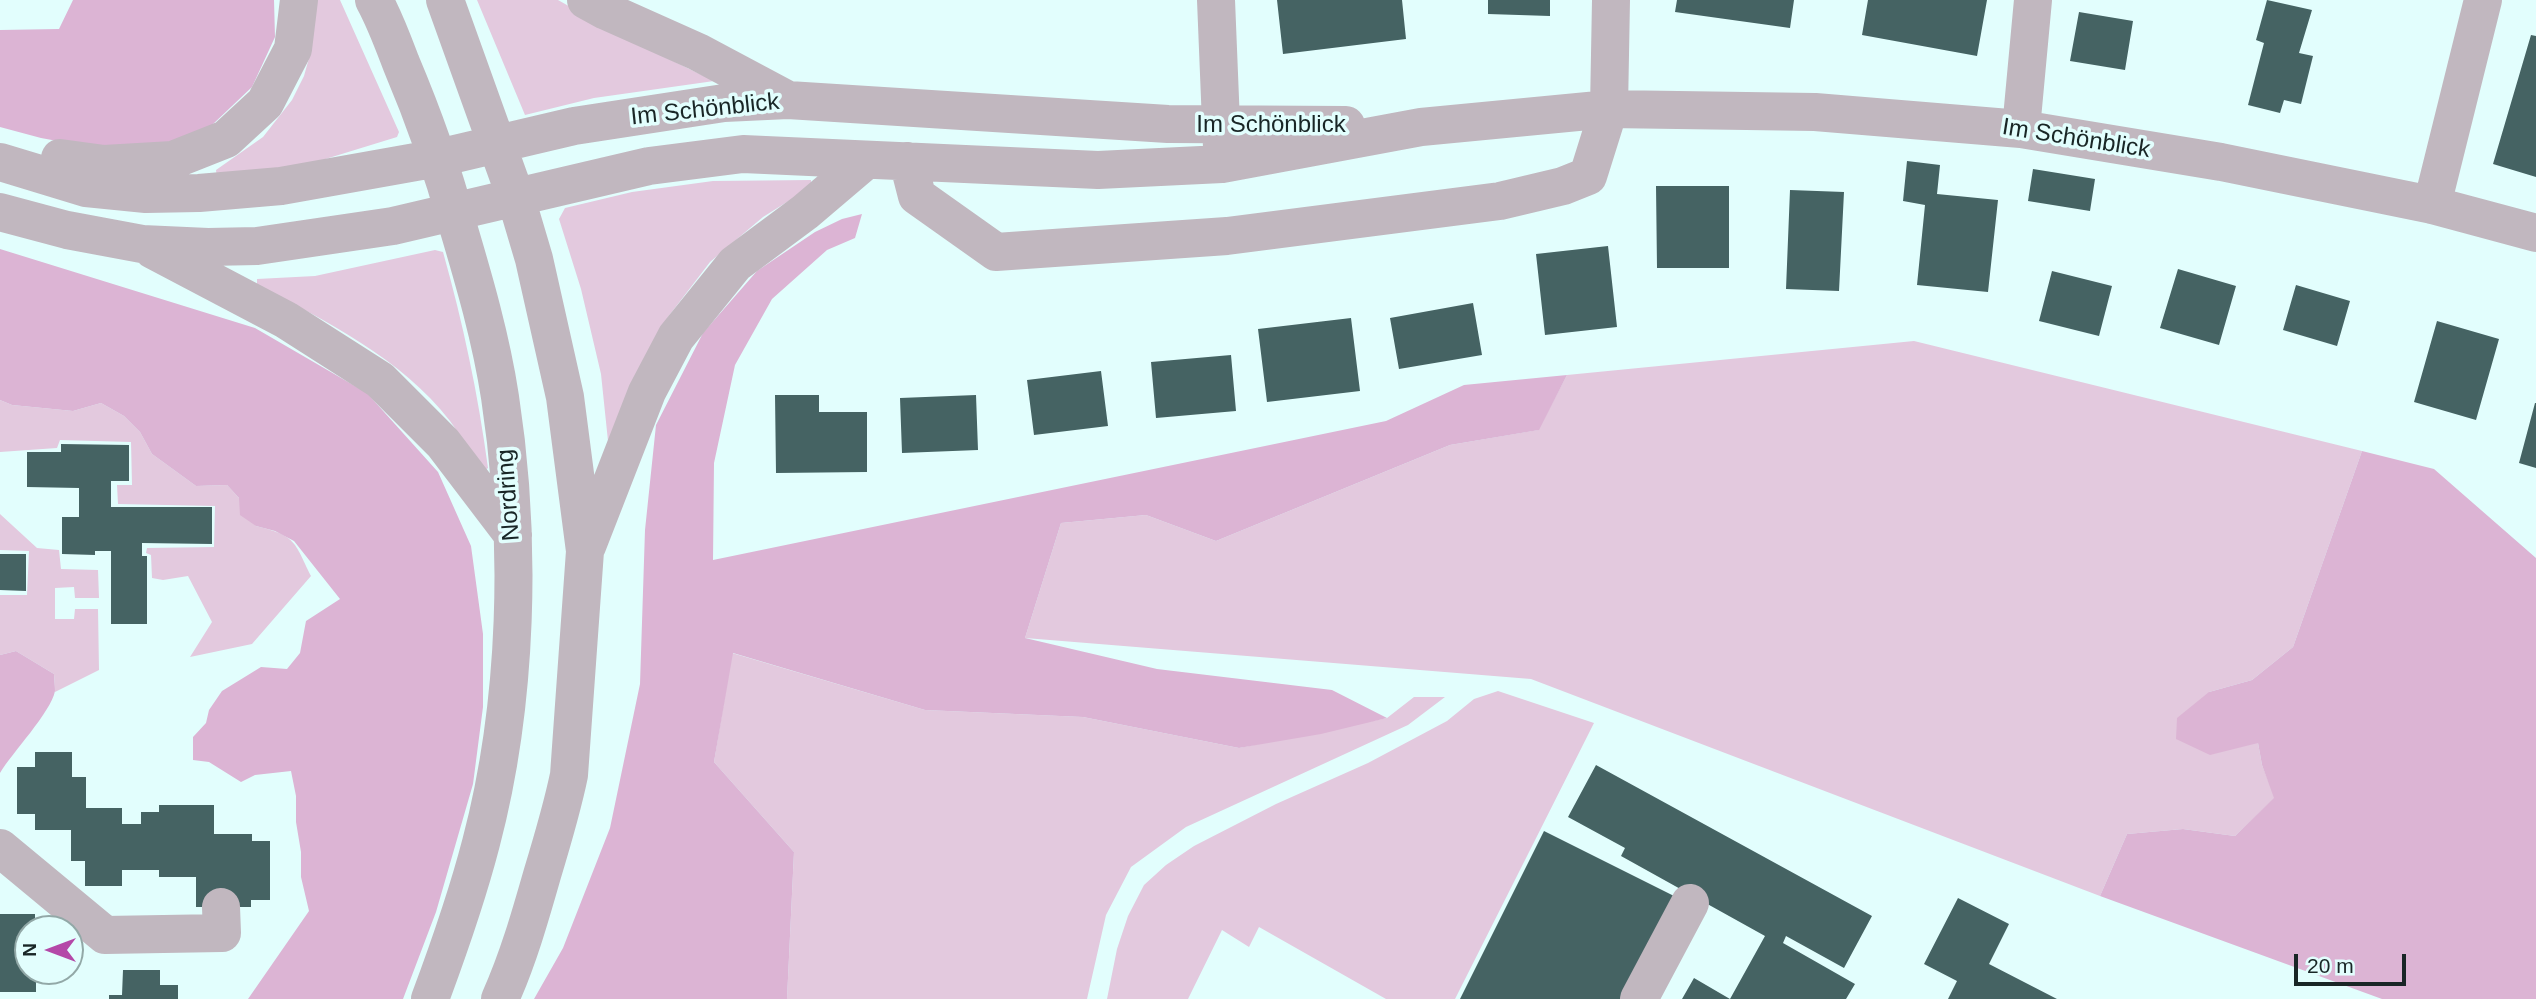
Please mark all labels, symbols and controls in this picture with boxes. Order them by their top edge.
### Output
street label: Im Schönblick [629,88,781,132]
street label: Im Schönblick [1196,111,1346,139]
street label: Im Schönblick [2000,113,2152,165]
street label: Nordring [491,448,527,542]
north arrow [14,915,84,985]
scale bar [2298,940,2410,984]
text: N [19,943,40,957]
text: 20 m [2307,954,2354,977]

